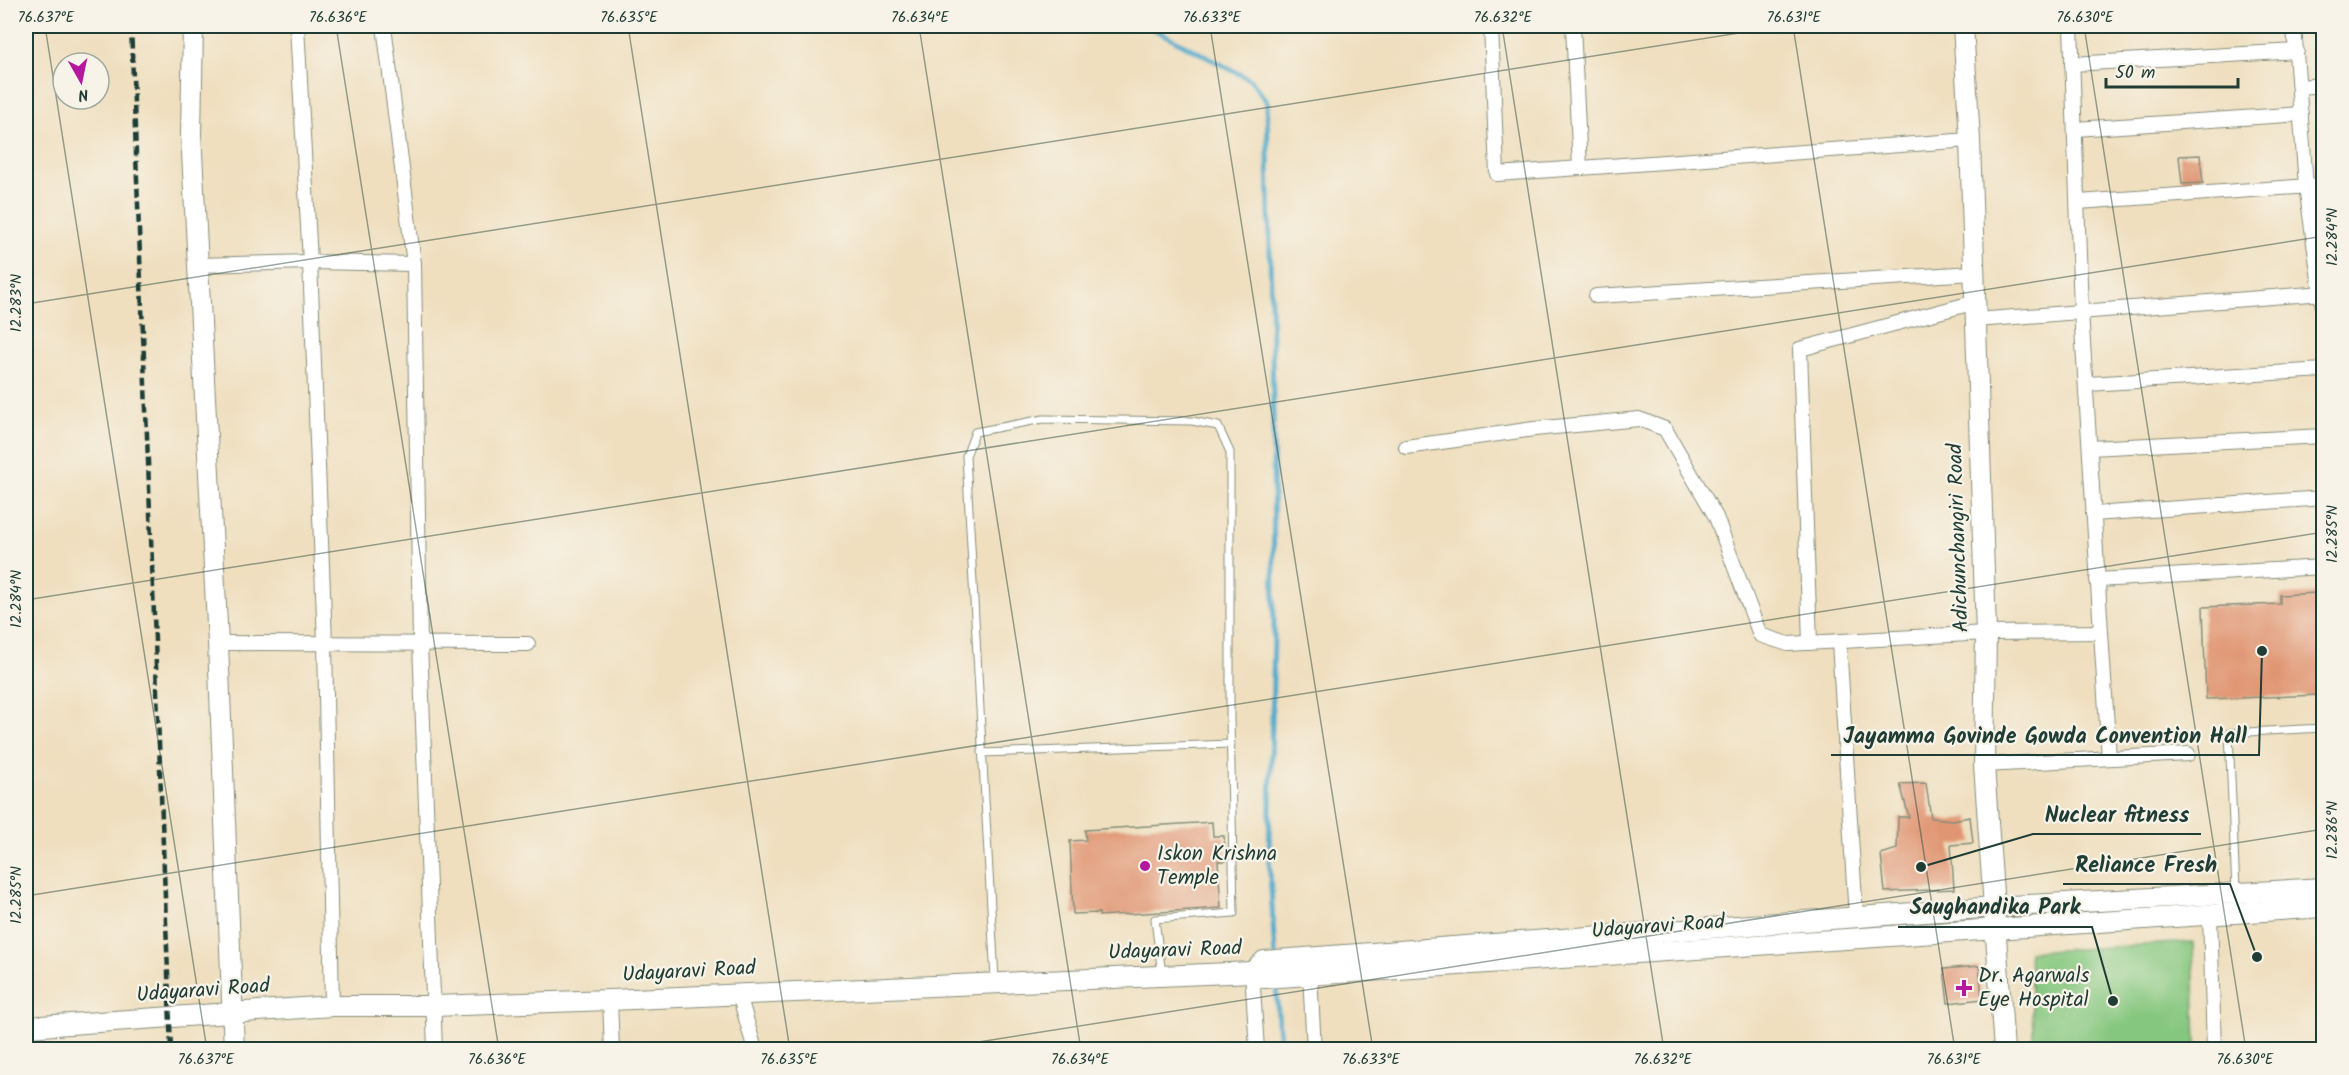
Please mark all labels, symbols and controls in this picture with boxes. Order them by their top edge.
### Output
text: 76.637°E [18,6,75,30]
text: 76.636°E [309,6,368,30]
text: 76.635°E [600,6,659,30]
text: 76.634°E [891,6,950,30]
text: 76.633°E [1183,6,1242,30]
text: 76.632°E [1474,6,1533,30]
text: 76.631°E [1767,6,1822,30]
text: 76.630°E [2056,6,2115,30]
north arrow [51,51,111,111]
scale bar [2106,51,2238,89]
text: 50 m [2115,59,2155,88]
text: N [76,81,90,107]
text: 12.284°N [2321,208,2345,266]
text: 12.283°N [5,274,29,332]
street label: Adichunchangiri Road [1939,442,1979,633]
text: 12.285°N [2321,505,2345,563]
text: 12.284°N [5,570,29,628]
callout: Jayamma Govinde Gowda Convention Hall [1831,715,2259,755]
text: Jayamma Govinde Gowda Convention Hall [1843,720,2247,755]
callout: Nuclear fitness [2033,794,2201,834]
text: Nuclear fitness [2045,799,2190,834]
text: 12.286°N [2321,801,2345,859]
place label: Iskon Krishna Temple [1157,838,1277,895]
callout: Reliance Fresh [2063,844,2230,884]
text: Reliance Fresh [2075,849,2217,884]
marker: Iskon Krishna Temple [1138,859,1152,873]
text: 12.285°N [5,866,29,924]
callout: Saughandika Park [1898,887,2092,927]
text: Saughandika Park [1910,891,2081,926]
street label: Udayaravi Road [1590,906,1726,948]
street label: Udayaravi Road [1108,932,1243,970]
street label: Udayaravi Road [621,952,757,992]
place label: Dr. Agarwals Eye Hospital [1978,960,2090,1017]
street label: Udayaravi Road [135,970,271,1012]
marker: Dr. Agarwals Eye Hospital [1955,979,1973,997]
text: 76.637°E [178,1048,235,1072]
text: 76.636°E [468,1048,527,1072]
text: 76.635°E [760,1048,819,1072]
text: 76.634°E [1051,1048,1110,1072]
text: 76.633°E [1342,1048,1401,1072]
text: 76.632°E [1634,1048,1693,1072]
text: 76.631°E [1927,1048,1982,1072]
text: 76.630°E [2216,1048,2275,1072]

